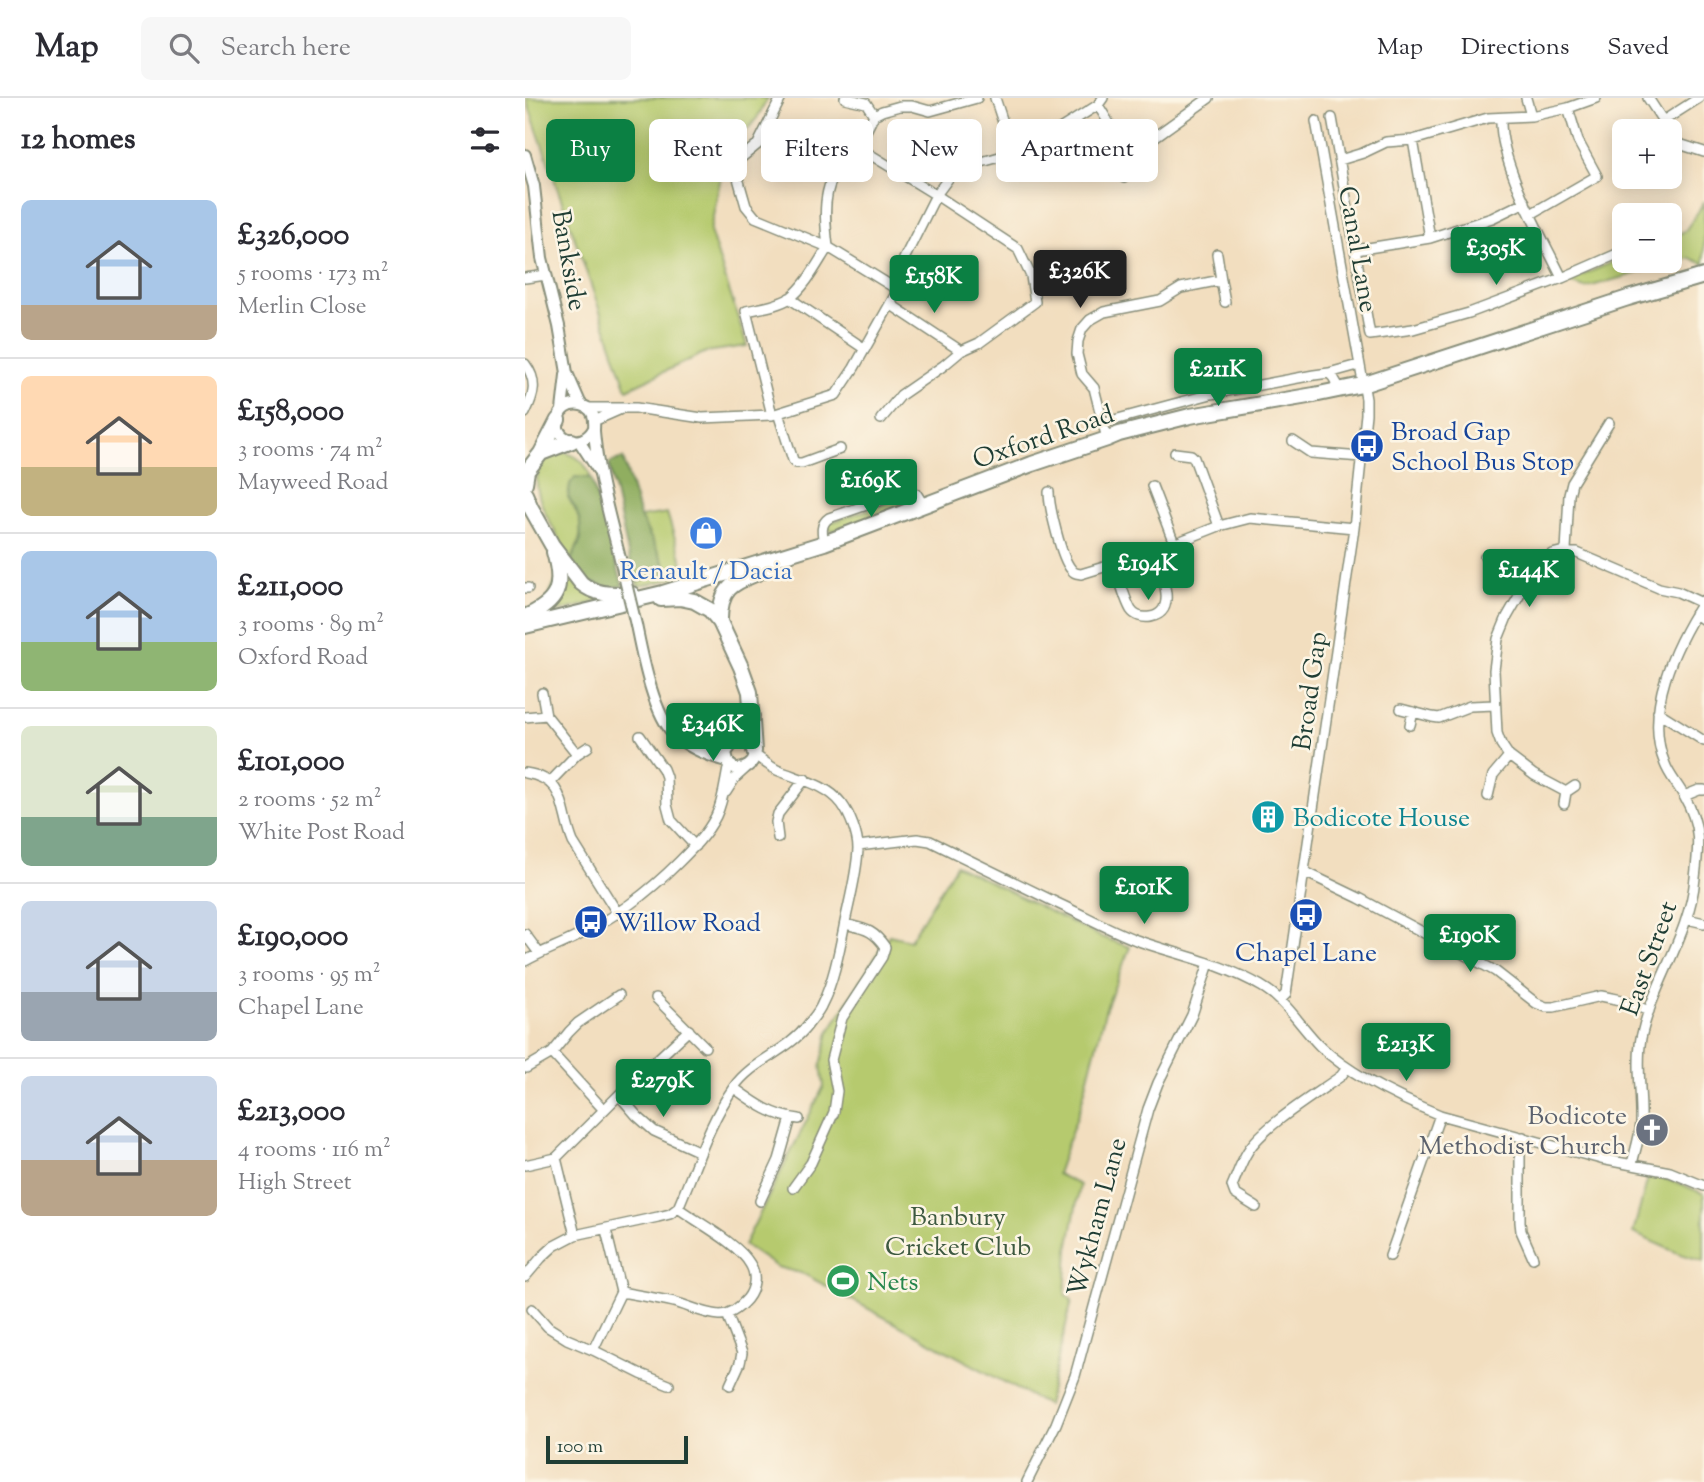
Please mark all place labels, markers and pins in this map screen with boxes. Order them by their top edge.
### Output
pin: £305K [1447,228,1545,287]
pin: £326K [1031,250,1129,310]
pin: £158K [885,256,983,315]
pin: £211K [1169,348,1267,408]
place label: Broad Gap School Bus Stop [1391,415,1574,482]
bus stop icon: Broad Gap School Bus Stop [1348,427,1386,465]
pin: £169K [822,460,920,519]
shop icon: Renault / Dacia [687,514,725,552]
pin: £194K [1099,542,1197,602]
pin: £144K [1480,550,1578,609]
place label: Renault / Dacia [619,554,793,591]
pin: £346K [664,704,762,763]
building icon: Bodicote House [1249,798,1287,836]
place label: Bodicote House [1293,801,1470,838]
pin: £101K [1095,866,1193,926]
bus stop icon: Chapel Lane [1287,896,1325,934]
bus stop icon: Willow Road [572,903,610,941]
place label: Willow Road [615,906,761,943]
pin: £190K [1421,914,1519,974]
place label: Chapel Lane [1235,936,1377,973]
pin: £213K [1357,1024,1455,1083]
pin: £279K [614,1060,712,1119]
place label: Bodicote Methodist Church [1419,1099,1627,1166]
church icon: Bodicote Methodist Church [1633,1111,1671,1149]
sports icon: Nets [824,1262,862,1300]
place label: Nets [867,1265,918,1302]

